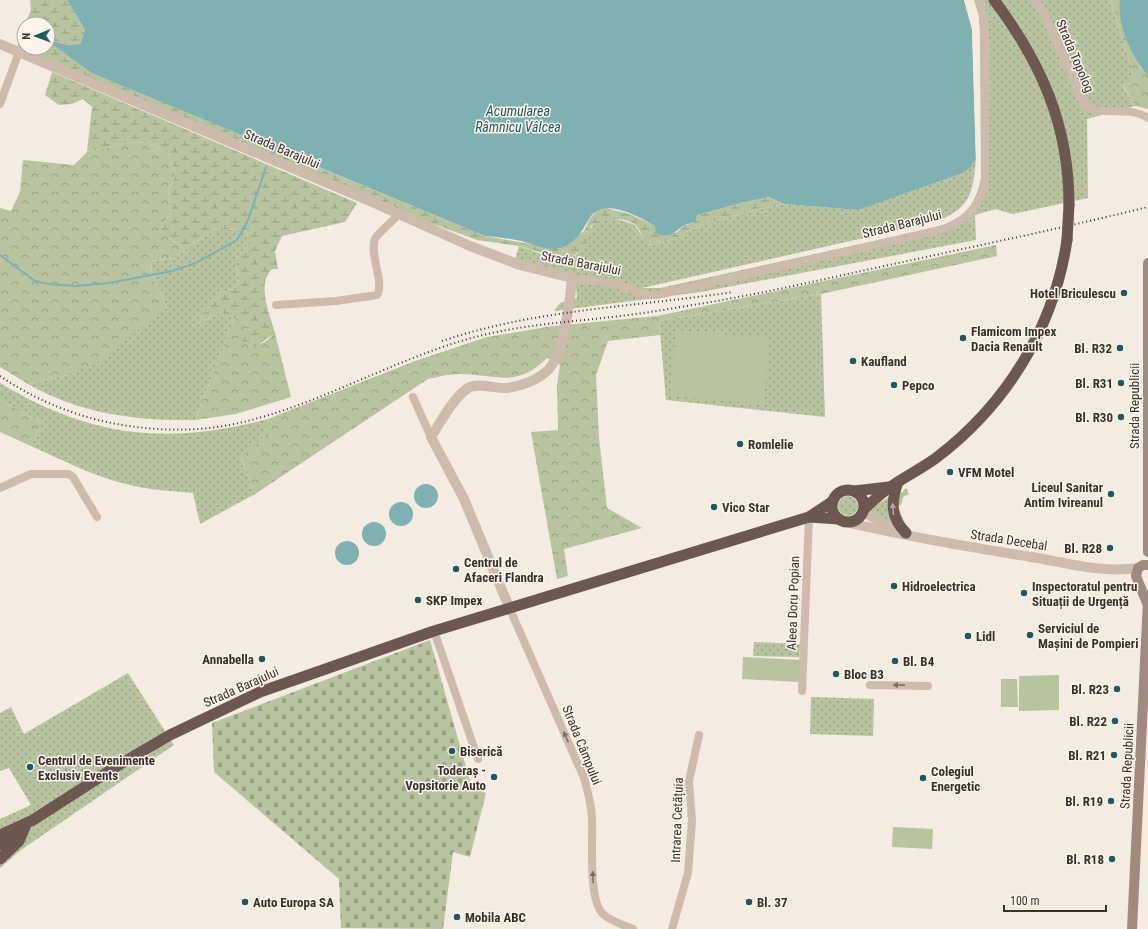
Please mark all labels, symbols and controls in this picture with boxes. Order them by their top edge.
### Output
north arrow [16,16,56,56]
street label: Strada Topolog [1053,17,1097,95]
text: N [20,32,33,40]
water label: Acumularea Râmnicu Vâlcea [475,103,561,135]
street label: Strada Barajului [242,126,322,172]
street label: Strada Barajului [861,207,943,241]
street label: Strada Barajului [540,248,622,278]
place label: Hotel Briculescu [1030,286,1116,301]
marker: Hotel Briculescu [1119,288,1129,298]
place label: Flamicom Impex Dacia Renault [971,324,1056,354]
marker: Flamicom Impex Dacia Renault [958,333,968,343]
place label: Bl. R32 [1074,341,1112,356]
marker: Bl. R32 [1115,343,1125,353]
place label: Kaufland [861,354,907,369]
marker: Kaufland [848,356,858,366]
street label: Strada Republicii [1127,363,1142,449]
place label: Bl. R31 [1075,376,1113,391]
place label: Pepco [902,378,935,393]
marker: Bl. R31 [1116,378,1126,388]
marker: Pepco [889,380,899,390]
place label: Bl. R30 [1075,410,1113,425]
marker: Bl. R30 [1116,412,1126,422]
place label: Romlelie [748,437,794,452]
marker: Romlelie [735,439,745,449]
place label: VFM Motel [958,465,1014,480]
marker: VFM Motel [945,467,955,477]
place label: Liceul Sanitar Antim Ivireanul [1024,480,1104,510]
marker: Liceul Sanitar Antim Ivireanul [1106,489,1116,499]
place label: Vico Star [722,500,770,515]
marker: Vico Star [709,502,719,512]
one-way arrow [890,503,897,515]
street label: Strada Decebal [970,527,1048,553]
place label: Bl. R28 [1064,541,1102,556]
marker: Bl. R28 [1105,543,1115,553]
place label: Centrul de Afaceri Flandra [464,555,544,585]
street label: Aleea Doru Popian [784,555,802,651]
marker: Centrul de Afaceri Flandra [451,564,461,574]
place label: Hidroelectrica [902,579,976,594]
place label: Inspectoratul pentru Situații de Urgență [1032,579,1137,610]
marker: Hidroelectrica [889,581,899,591]
marker: Inspectoratul pentru Situații de Urgență [1019,588,1029,598]
place label: SKP Impex [426,593,482,608]
marker: SKP Impex [413,595,423,605]
place label: Serviciul de Mașini de Pompieri [1038,621,1138,652]
place label: Lidl [976,629,995,644]
marker: Serviciul de Mașini de Pompieri [1025,630,1035,640]
marker: Lidl [963,631,973,641]
place label: Annabella [202,652,254,667]
marker: Annabella [257,654,267,664]
place label: Bl. B4 [903,654,935,669]
marker: Bl. B4 [890,656,900,666]
street label: Strada Barajului [201,664,281,710]
place label: Bloc B3 [844,667,884,682]
marker: Bloc B3 [831,669,841,679]
one-way arrow [892,682,905,688]
place label: Bl. R23 [1071,682,1109,697]
marker: Bl. R23 [1112,684,1122,694]
street label: Strada Câmpului [559,703,605,787]
place label: Bl. R22 [1069,714,1107,729]
marker: Bl. R22 [1110,716,1120,726]
street label: Strada Republicii [1117,723,1137,809]
one-way arrow [563,732,569,743]
place label: Biserică [460,744,502,759]
marker: Biserică [447,746,457,756]
place label: Bl. R21 [1068,748,1106,763]
marker: Bl. R21 [1109,750,1119,760]
place label: Centrul de Evenimente Exclusiv Events [38,753,155,783]
marker: Centrul de Evenimente Exclusiv Events [25,762,35,772]
place label: Toderaș - Vopsitorie Auto [405,763,487,793]
place label: Colegiul Energetic [931,764,980,794]
marker: Toderaș - Vopsitorie Auto [489,772,499,782]
marker: Colegiul Energetic [918,773,928,783]
street label: Intrarea Cetățuia [668,777,687,863]
place label: Bl. R19 [1065,794,1103,809]
marker: Bl. R19 [1106,796,1116,806]
place label: Bl. R18 [1066,852,1104,867]
marker: Bl. R18 [1107,854,1117,864]
one-way arrow [590,870,596,883]
scale bar [1004,887,1106,913]
text: 100 m [1010,894,1040,908]
place label: Auto Europa SA [253,895,334,910]
place label: Bl. 37 [757,895,788,910]
marker: Auto Europa SA [240,897,250,907]
marker: Bl. 37 [744,897,754,907]
place label: Mobila ABC [465,910,526,925]
marker: Mobila ABC [452,912,462,922]

